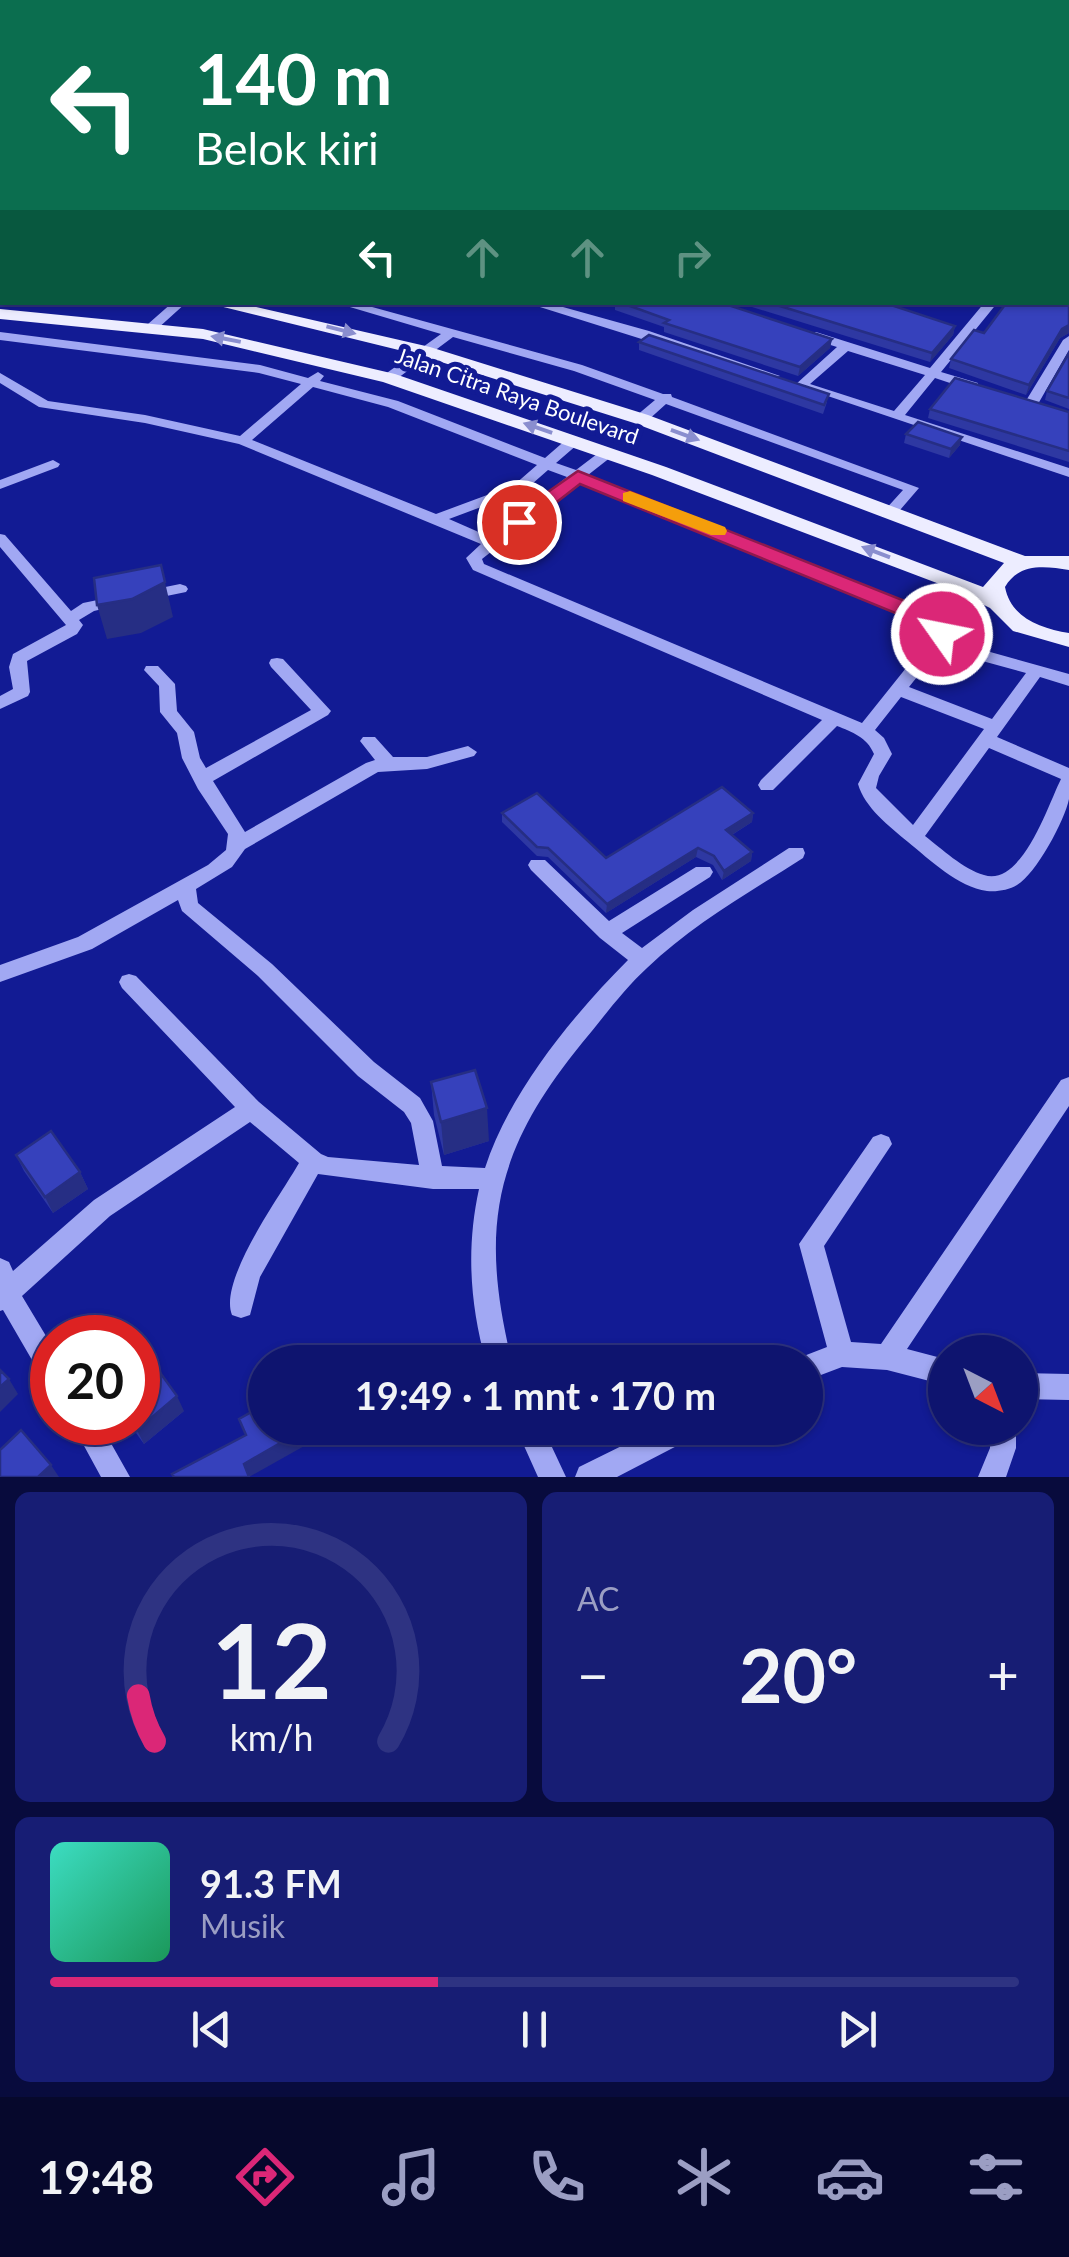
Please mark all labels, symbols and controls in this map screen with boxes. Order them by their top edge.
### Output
text: 140 m [195,36,392,120]
icon: left [30,40,160,170]
text: Belok kiri [195,121,379,175]
icon: left [350,230,405,285]
icon: ahead [455,230,510,285]
icon: ahead [560,230,615,285]
icon: right [665,230,720,285]
one-way arrow [326,323,357,338]
one-way arrow [210,330,241,346]
street label: Jalan Citra Raya Boulevard [392,341,642,450]
one-way arrow [522,420,552,435]
one-way arrow [670,428,700,443]
pin [477,480,562,565]
icon: arrive [492,495,547,550]
one-way arrow [860,544,890,559]
position arrow [890,582,994,686]
speed limit sign: 20 [30,1315,160,1445]
north arrow [928,1335,1038,1445]
map controls [928,1335,1038,1445]
text: 19:49 · 1 mnt · 170 m [355,1372,716,1418]
text: AC [577,1579,619,1618]
text: 12 [211,1596,331,1721]
text: 20° [739,1629,857,1719]
text: − [577,1641,609,1707]
text: + [987,1641,1019,1707]
text: km/h [229,1716,313,1759]
text: 91.3 FM [200,1860,342,1906]
text: Musik [200,1906,285,1945]
icon: previous [184,2002,239,2057]
icon: pause [507,2002,562,2057]
icon: next [830,2002,885,2057]
icon: directions [230,2142,300,2212]
icon: music [376,2142,446,2212]
icon: phone [522,2142,592,2212]
icon: climate [669,2142,739,2212]
icon: car [815,2142,885,2212]
icon: filters [961,2142,1031,2212]
text: 19:48 [38,2150,154,2204]

